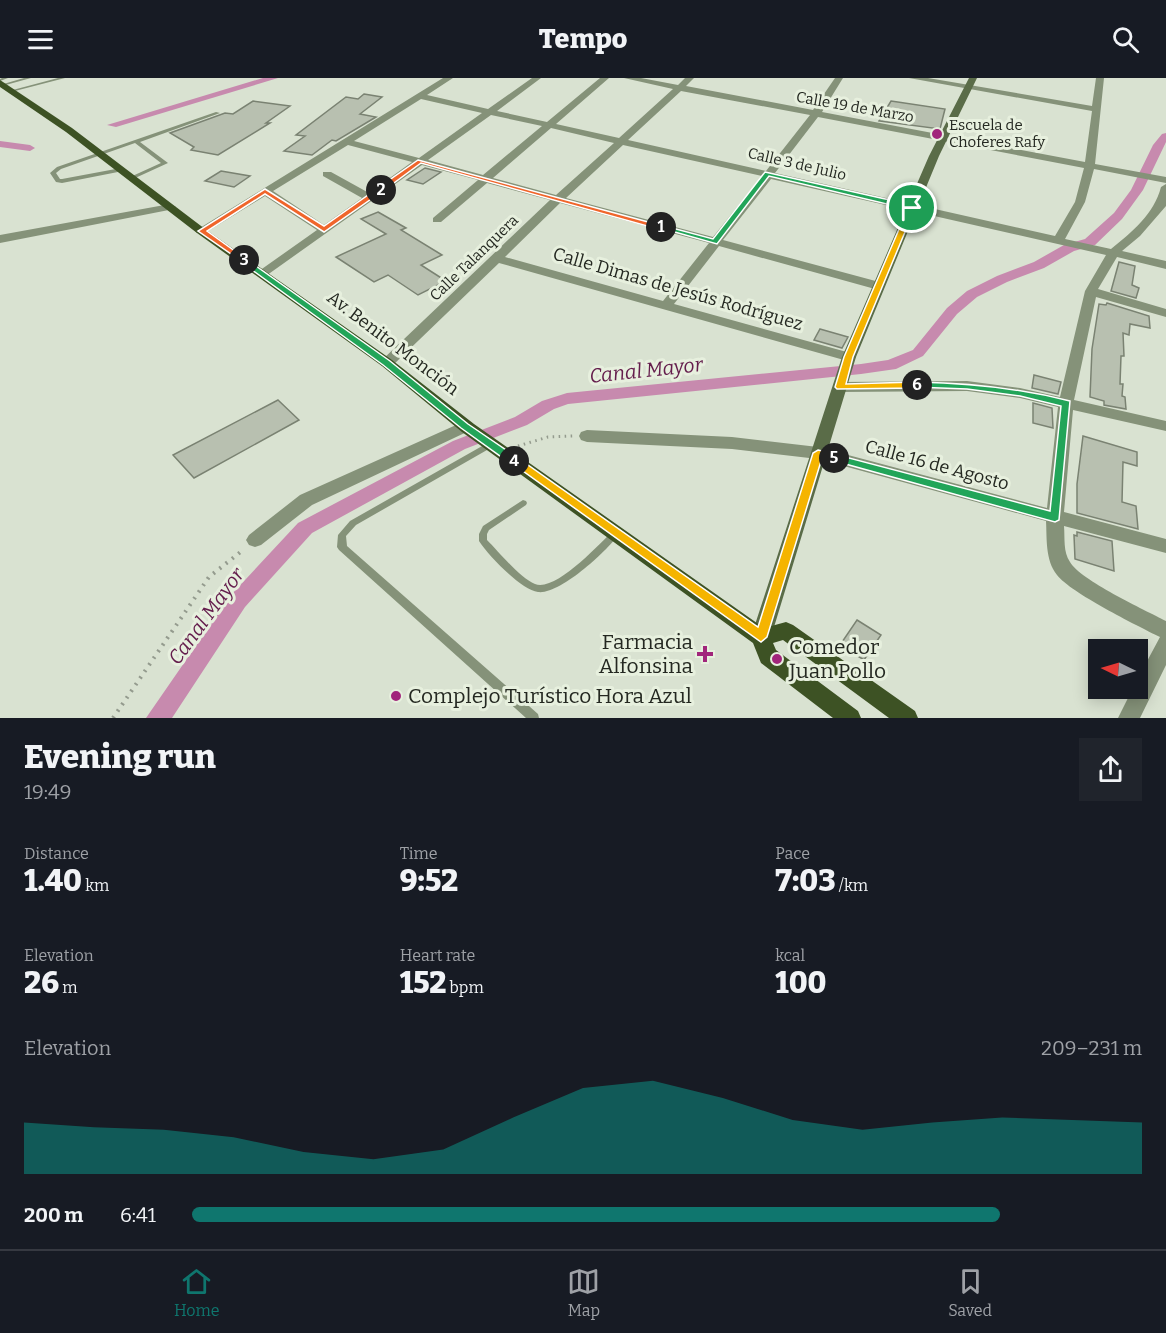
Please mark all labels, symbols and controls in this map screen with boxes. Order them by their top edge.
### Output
icon: menu [24,23,57,56]
text: Tempo [539,23,627,55]
icon: search [1109,23,1142,56]
street label: Calle 19 de Marzo [795,88,915,126]
place label: Escuela de Choferes Rafy [949,116,1045,151]
marker: Escuela de Choferes Rafy [930,127,944,141]
street label: Calle 3 de Julio [746,144,848,184]
pin: 2 [366,175,396,205]
text: 2 [376,180,386,199]
pin [886,182,937,233]
icon: arrive [895,191,928,224]
street label: Calle Talanquera [426,211,522,305]
pin: 1 [646,212,676,242]
text: 1 [658,217,664,236]
street label: Calle Dimas de Jesús Rodríguez [550,243,806,335]
pin: 3 [229,245,259,275]
text: 3 [239,250,249,269]
street label: Av. Benito Monción [323,286,464,400]
water label: Canal Mayor [588,352,705,388]
pin: 6 [902,370,932,400]
text: 6 [912,375,922,394]
street label: Calle 16 de Agosto [863,435,1011,495]
pin: 5 [819,443,849,473]
pin: 4 [499,446,529,476]
text: 5 [830,448,838,467]
text: 4 [509,451,519,470]
water label: Canal Mayor [163,562,250,669]
place label: Farmacia Alfonsina [599,629,694,679]
place label: Comedor Juan Pollo [788,634,886,684]
north arrow [1088,639,1148,699]
map controls [1088,639,1148,699]
marker: Farmacia Alfonsina [698,647,712,661]
marker: Comedor Juan Pollo [770,652,784,666]
place label: Complejo Turístico Hora Azul [408,683,692,709]
marker: Complejo Turístico Hora Azul [389,689,403,703]
text: Evening run [24,737,216,777]
button: share [1079,738,1142,801]
text: 19:49 [24,780,71,804]
text: Distance [24,844,89,863]
text: Time [400,844,437,863]
text: Pace [775,844,810,863]
text: 1.40 [24,863,82,899]
text: 9:52 [400,863,458,899]
text: 7:03 [775,863,836,899]
text: km [82,876,109,895]
text: /km [836,876,868,895]
text: Elevation [24,946,94,965]
text: Heart rate [400,946,475,965]
text: kcal [775,946,805,965]
text: 26 [24,965,59,1001]
text: 152 [400,965,446,1001]
text: 100 [775,965,827,1001]
text: m [59,978,77,997]
text: bpm [446,978,484,997]
text: Elevation [24,1036,111,1060]
text: 209–231 m [1041,1036,1142,1060]
text: 200 m [24,1203,83,1227]
text: 6:41 [120,1203,156,1227]
tab: Home [174,1265,220,1320]
tab: Map [567,1265,600,1320]
tab: Saved [948,1265,992,1320]

